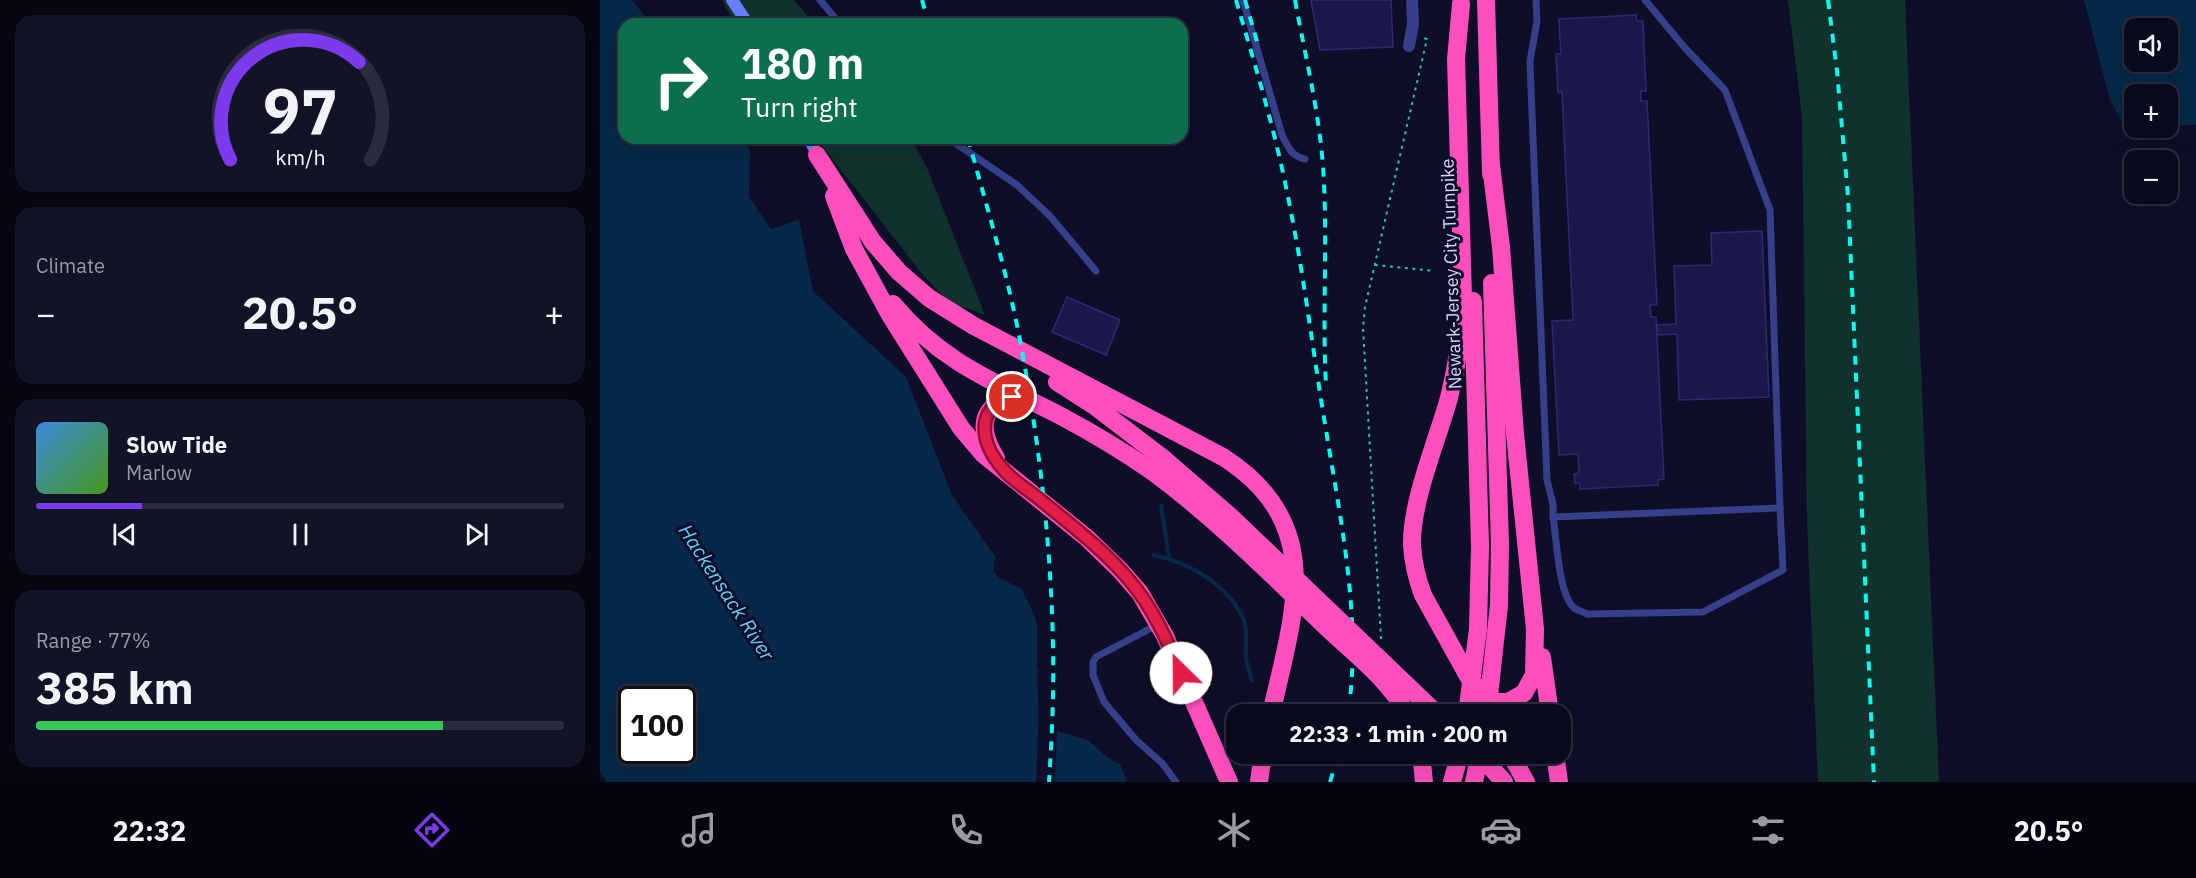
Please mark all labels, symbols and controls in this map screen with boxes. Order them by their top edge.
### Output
map controls [2124,18,2178,204]
button: sound [2124,18,2178,72]
text: 180 m [741,36,864,91]
icon: right [642,42,720,120]
text: 97 [263,71,337,152]
button: + [2124,84,2178,138]
text: Turn right [741,89,858,124]
text: km/h [275,144,325,172]
button: − [2124,150,2178,204]
street label: Newark-Jersey City Turnpike [1435,158,1467,390]
text: Climate [36,252,105,279]
text: 20.5° [242,283,358,341]
text: − [36,292,56,335]
text: + [544,292,564,335]
pin [986,371,1037,422]
icon: arrive [995,380,1028,413]
text: Slow Tide [126,430,227,459]
text: Marlow [126,459,192,486]
icon: previous [108,518,141,551]
icon: pause [284,518,317,551]
icon: next [460,518,493,551]
water label: Hackensack River [673,519,782,666]
text: Range · 77% [36,627,151,654]
position arrow [1149,641,1213,705]
text: 385 km [36,658,194,716]
speed limit sign: 100 [618,686,696,764]
text: 22:33 · 1 min · 200 m [1289,719,1508,748]
icon: directions [411,809,453,851]
icon: music [678,809,720,851]
icon: phone [945,809,987,851]
icon: climate [1213,809,1255,851]
icon: car [1480,809,1522,851]
icon: filters [1747,809,1789,851]
text: 22:32 [113,813,186,848]
text: 20.5° [2014,813,2083,848]

